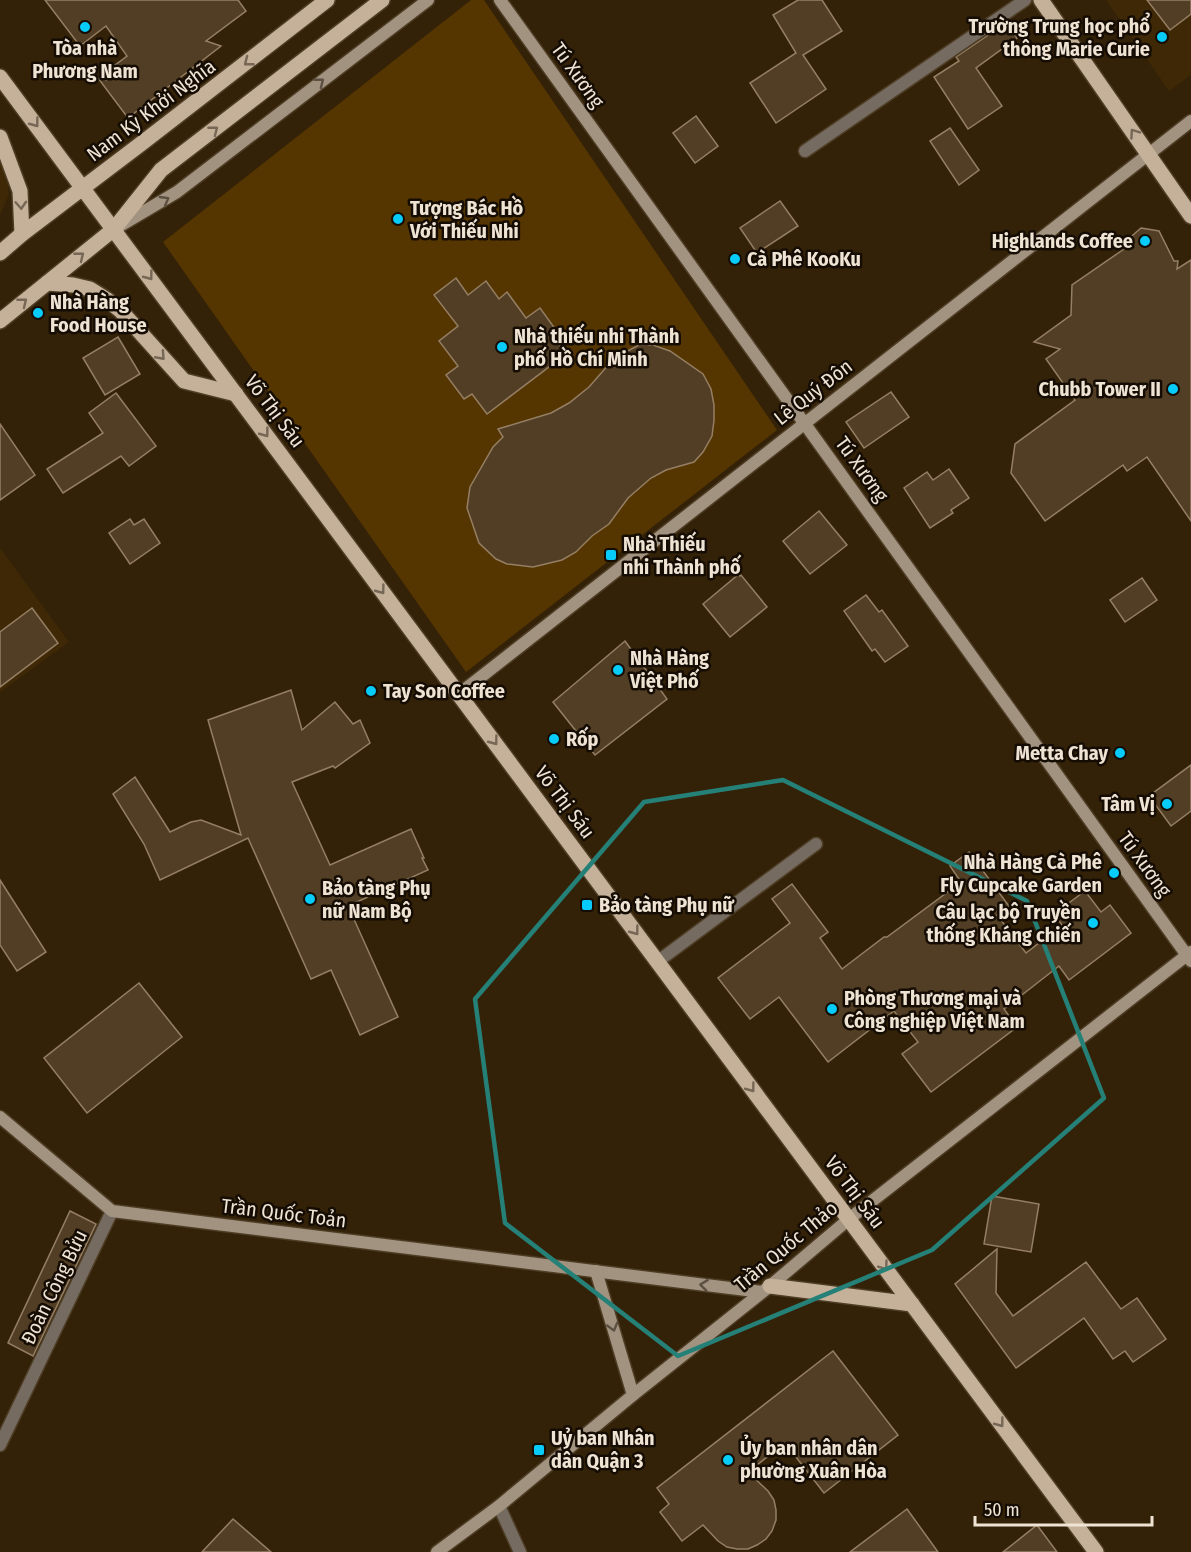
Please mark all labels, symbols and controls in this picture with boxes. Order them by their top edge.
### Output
place label: Trường Trung học phổ thông Marie Curie [968,12,1150,61]
marker: Tòa nhà Phương Nam [78,20,92,34]
marker: Trường Trung học phổ thông Marie Curie [1155,30,1169,44]
place label: Tòa nhà Phương Nam [32,36,138,83]
street label: Tú Xương [546,38,610,113]
street label: Nam Kỳ Khởi Nghĩa [82,54,220,166]
one-way arrow [244,54,255,65]
one-way arrow [314,79,325,90]
one-way arrow [28,117,39,128]
one-way arrow [208,126,219,137]
one-way arrow [1130,129,1141,140]
one-way arrow [159,195,169,207]
place label: Tượng Bác Hồ Với Thiếu Nhi [409,195,523,243]
one-way arrow [14,200,27,209]
marker: Tượng Bác Hồ Với Thiếu Nhi [391,212,405,226]
place label: Highlands Coffee [992,229,1133,253]
marker: Highlands Coffee [1138,234,1152,248]
place label: Cà Phê KooKu [747,247,861,271]
marker: Cà Phê KooKu [728,252,742,266]
one-way arrow [74,253,85,264]
one-way arrow [142,270,153,281]
place label: Nhà Hàng Food House [50,290,147,337]
one-way arrow [17,298,28,309]
marker: Nhà Hàng Food House [31,306,45,320]
place label: Nhà thiếu nhi Thành phố Hồ Chí Minh [514,323,679,371]
marker: Nhà thiếu nhi Thành phố Hồ Chí Minh [495,340,509,354]
one-way arrow [154,350,165,360]
street label: Lê Quý Đôn [769,354,857,430]
street label: Võ Thị Sáu [240,370,310,452]
place label: Chubb Tower II [1038,377,1161,401]
marker: Chubb Tower II [1166,382,1180,396]
one-way arrow [258,426,269,437]
street label: Tú Xương [830,432,894,507]
place label: Nhà Thiếu nhi Thành phố [623,531,742,579]
marker: Nhà Thiếu nhi Thành phố [604,548,618,562]
one-way arrow [374,583,385,594]
place label: Nhà Hàng Việt Phố [629,646,709,693]
marker: Nhà Hàng Việt Phố [611,663,625,677]
place label: Tay Son Coffee [383,679,505,703]
marker: Tay Son Coffee [364,684,378,698]
place label: Rốp [566,726,599,751]
marker: Rốp [547,732,561,746]
one-way arrow [486,734,497,745]
place label: Metta Chay [1016,741,1108,765]
marker: Metta Chay [1113,746,1127,760]
street label: Võ Thị Sáu [530,761,600,843]
place label: Tâm Vị [1101,792,1155,816]
marker: Tâm Vị [1160,797,1174,811]
street label: Tú Xương [1113,827,1177,902]
place label: Nhà Hàng Cà Phê Fly Cupcake Garden [940,850,1102,897]
marker: Nhà Hàng Cà Phê Fly Cupcake Garden [1107,866,1121,880]
place label: Bảo tàng Phụ nữ Nam Bộ [322,876,431,923]
marker: Bảo tàng Phụ nữ Nam Bộ [303,892,317,906]
place label: Bảo tàng Phụ nữ [599,893,735,917]
marker: Bảo tàng Phụ nữ [580,898,594,912]
place label: Câu lạc bộ Truyền thống Kháng chiến [927,899,1081,947]
marker: Câu lạc bộ Truyền thống Kháng chiến [1086,916,1100,930]
one-way arrow [628,925,639,936]
place label: Phòng Thương mại và Công nghiệp Việt Nam [844,986,1025,1033]
marker: Phòng Thương mại và Công nghiệp Việt Nam [825,1002,839,1016]
one-way arrow [744,1081,755,1092]
street label: Võ Thị Sáu [820,1151,890,1233]
street label: Trần Quốc Toản [220,1193,348,1233]
street label: Trần Quốc Thảo [730,1196,842,1296]
street label: Đoàn Công Bửu [16,1226,92,1348]
one-way arrow [876,1260,887,1271]
one-way arrow [699,1279,709,1292]
one-way arrow [606,1322,618,1332]
one-way arrow [993,1416,1004,1427]
place label: Uỷ ban Nhân dân Quận 3 [551,1426,655,1473]
place label: Ủy ban nhân dân phường Xuân Hòa [740,1434,887,1483]
marker: Uỷ ban Nhân dân Quận 3 [532,1443,546,1457]
marker: Ủy ban nhân dân phường Xuân Hòa [721,1453,735,1467]
scale bar [975,1489,1152,1527]
text: 50 m [984,1499,1020,1521]

